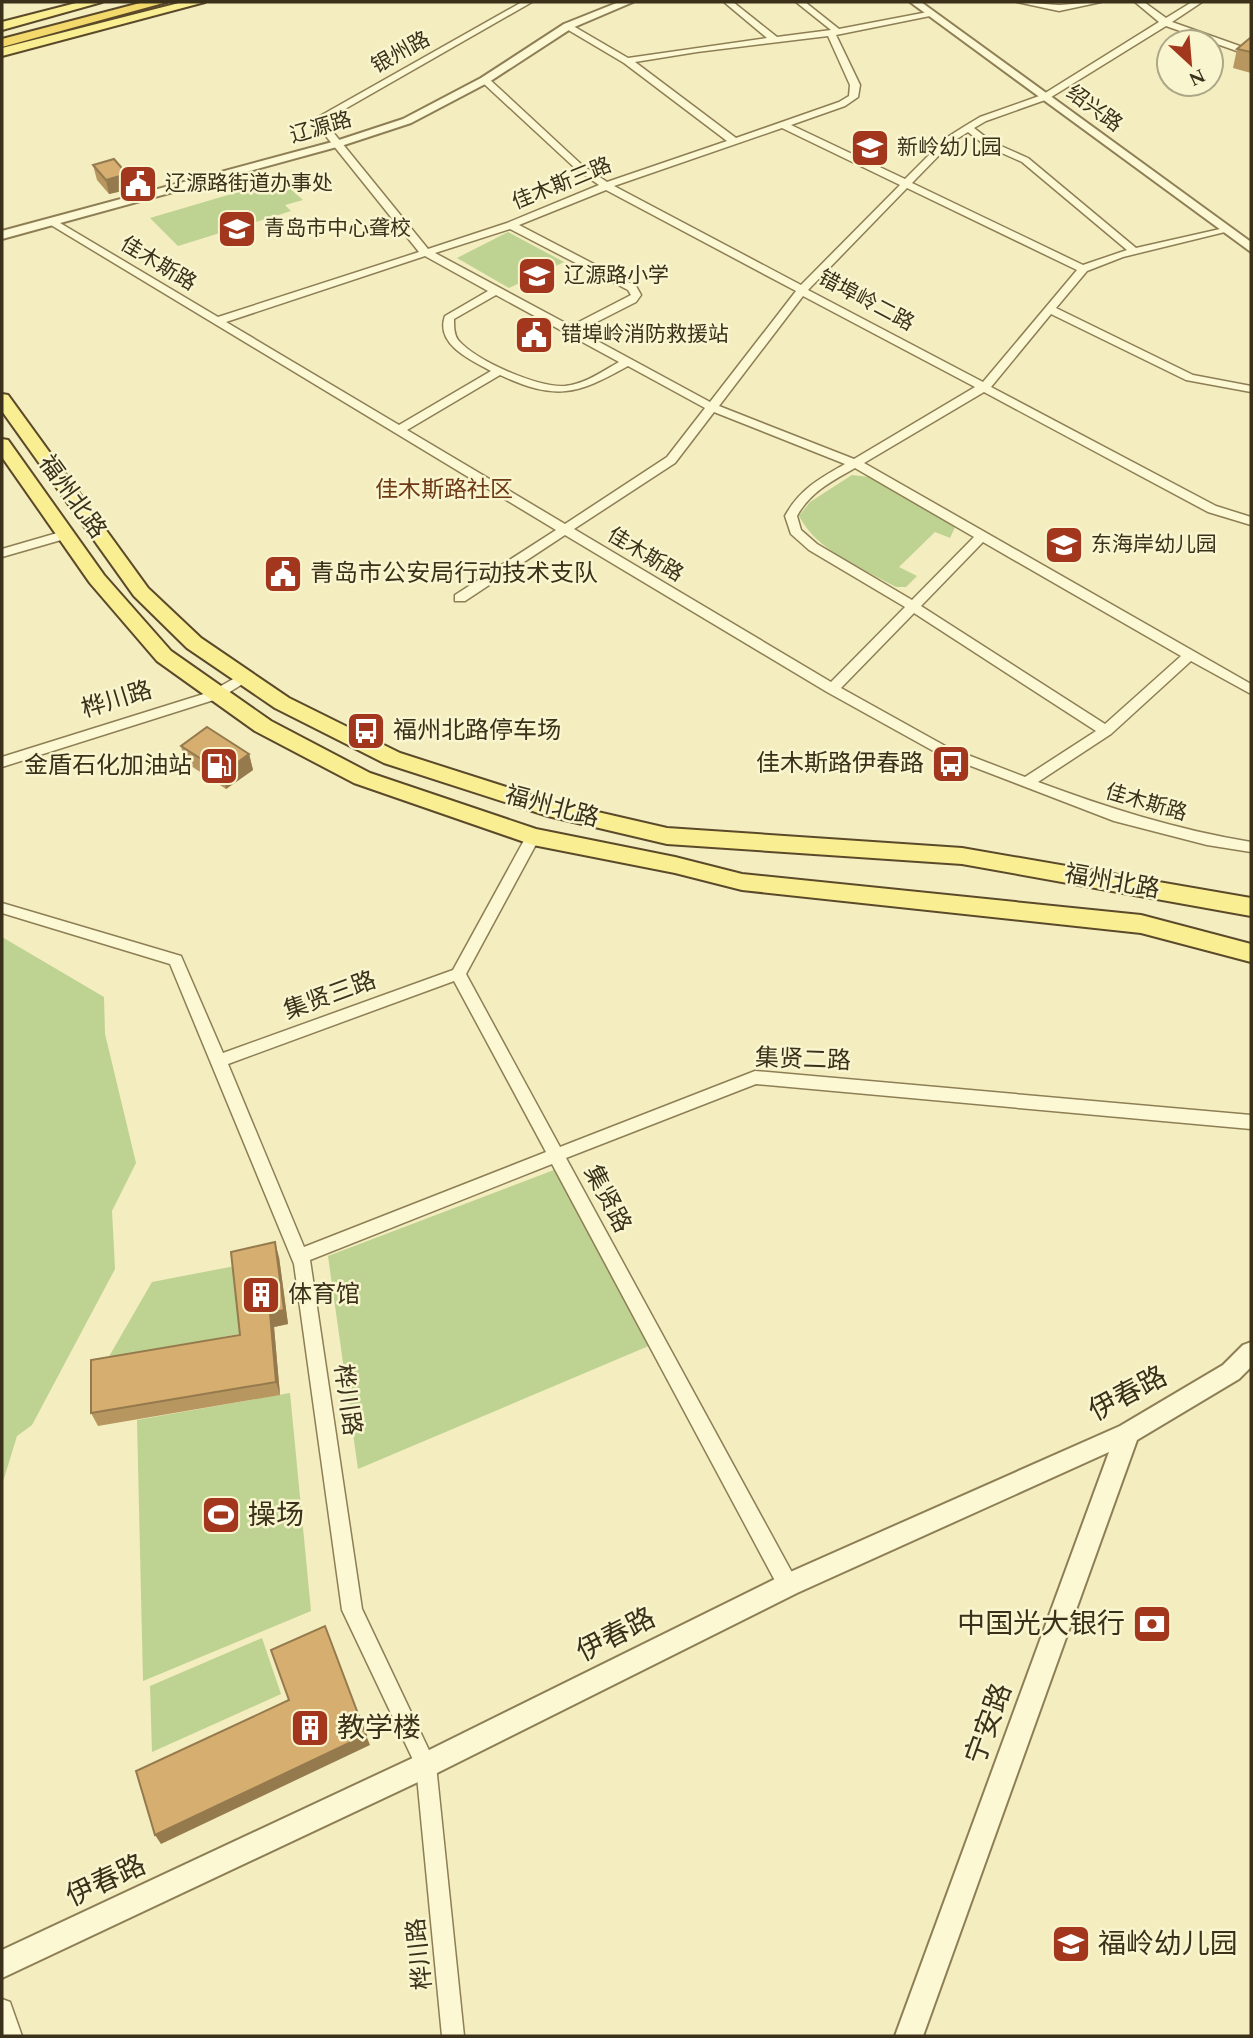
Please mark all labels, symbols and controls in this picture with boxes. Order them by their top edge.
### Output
street label: 银州路 [366,24,436,82]
north arrow [1155,28,1225,98]
text: N [1183,60,1210,93]
street label: 绍兴路 [1059,78,1129,140]
street label: 辽源路 [286,104,356,152]
school or university icon: 新岭幼儿园 [849,127,891,169]
place label: 新岭幼儿园 [897,132,1002,164]
street label: 佳木斯三路 [507,149,617,219]
public building icon: 辽源路街道办事处 [117,163,159,205]
place label: 辽源路街道办事处 [165,168,333,200]
school or university icon: 青岛市中心聋校 [216,208,258,250]
place label: 青岛市中心聋校 [264,213,411,245]
street label: 佳木斯路 [114,229,202,299]
school or university icon: 辽源路小学 [516,255,558,297]
place label: 辽源路小学 [564,260,669,292]
street label: 错埠岭二路 [812,262,920,340]
public building icon: 错埠岭消防救援站 [513,314,555,356]
place label: 错埠岭消防救援站 [561,319,729,351]
street label: 福州北路 [29,448,115,546]
district label: 佳木斯路社区 [375,473,513,508]
street label: 佳木斯路 [601,520,689,590]
school or university icon: 东海岸幼儿园 [1043,524,1085,566]
place label: 东海岸幼儿园 [1091,529,1217,561]
public building icon: 青岛市公安局行动技术支队 [262,553,304,595]
place label: 青岛市公安局行动技术支队 [310,556,598,592]
street label: 桦川路 [77,672,157,728]
bus stop icon: 福州北路停车场 [345,710,387,752]
place label: 福州北路停车场 [393,713,561,749]
bus stop icon: 佳木斯路伊春路 [930,743,972,785]
fuel station icon: 金盾石化加油站 [198,745,240,787]
place label: 佳木斯路伊春路 [756,746,924,782]
place label: 金盾石化加油站 [24,748,192,784]
street label: 佳木斯路 [1101,776,1191,830]
street label: 福州北路 [501,777,603,837]
street label: 福州北路 [1062,856,1162,908]
street label: 集贤三路 [279,963,381,1029]
street label: 集贤二路 [754,1040,852,1080]
street label: 集贤路 [574,1159,640,1239]
building icon: 体育馆 [240,1274,282,1316]
place label: 体育馆 [288,1277,360,1313]
street label: 伊春路 [1081,1355,1175,1433]
street label: 桦川路 [324,1362,370,1438]
sports icon: 操场 [200,1494,242,1536]
place label: 操场 [248,1494,304,1537]
street label: 伊春路 [569,1597,663,1673]
place label: 中国光大银行 [957,1603,1125,1646]
bank icon: 中国光大银行 [1131,1603,1173,1645]
street label: 宁安路 [954,1677,1024,1771]
building icon: 教学楼 [289,1707,331,1749]
place label: 教学楼 [337,1707,421,1750]
street label: 伊春路 [59,1844,153,1918]
street label: 桦川路 [398,1916,442,1992]
school or university icon: 福岭幼儿园 [1050,1923,1092,1965]
place label: 福岭幼儿园 [1098,1923,1238,1966]

